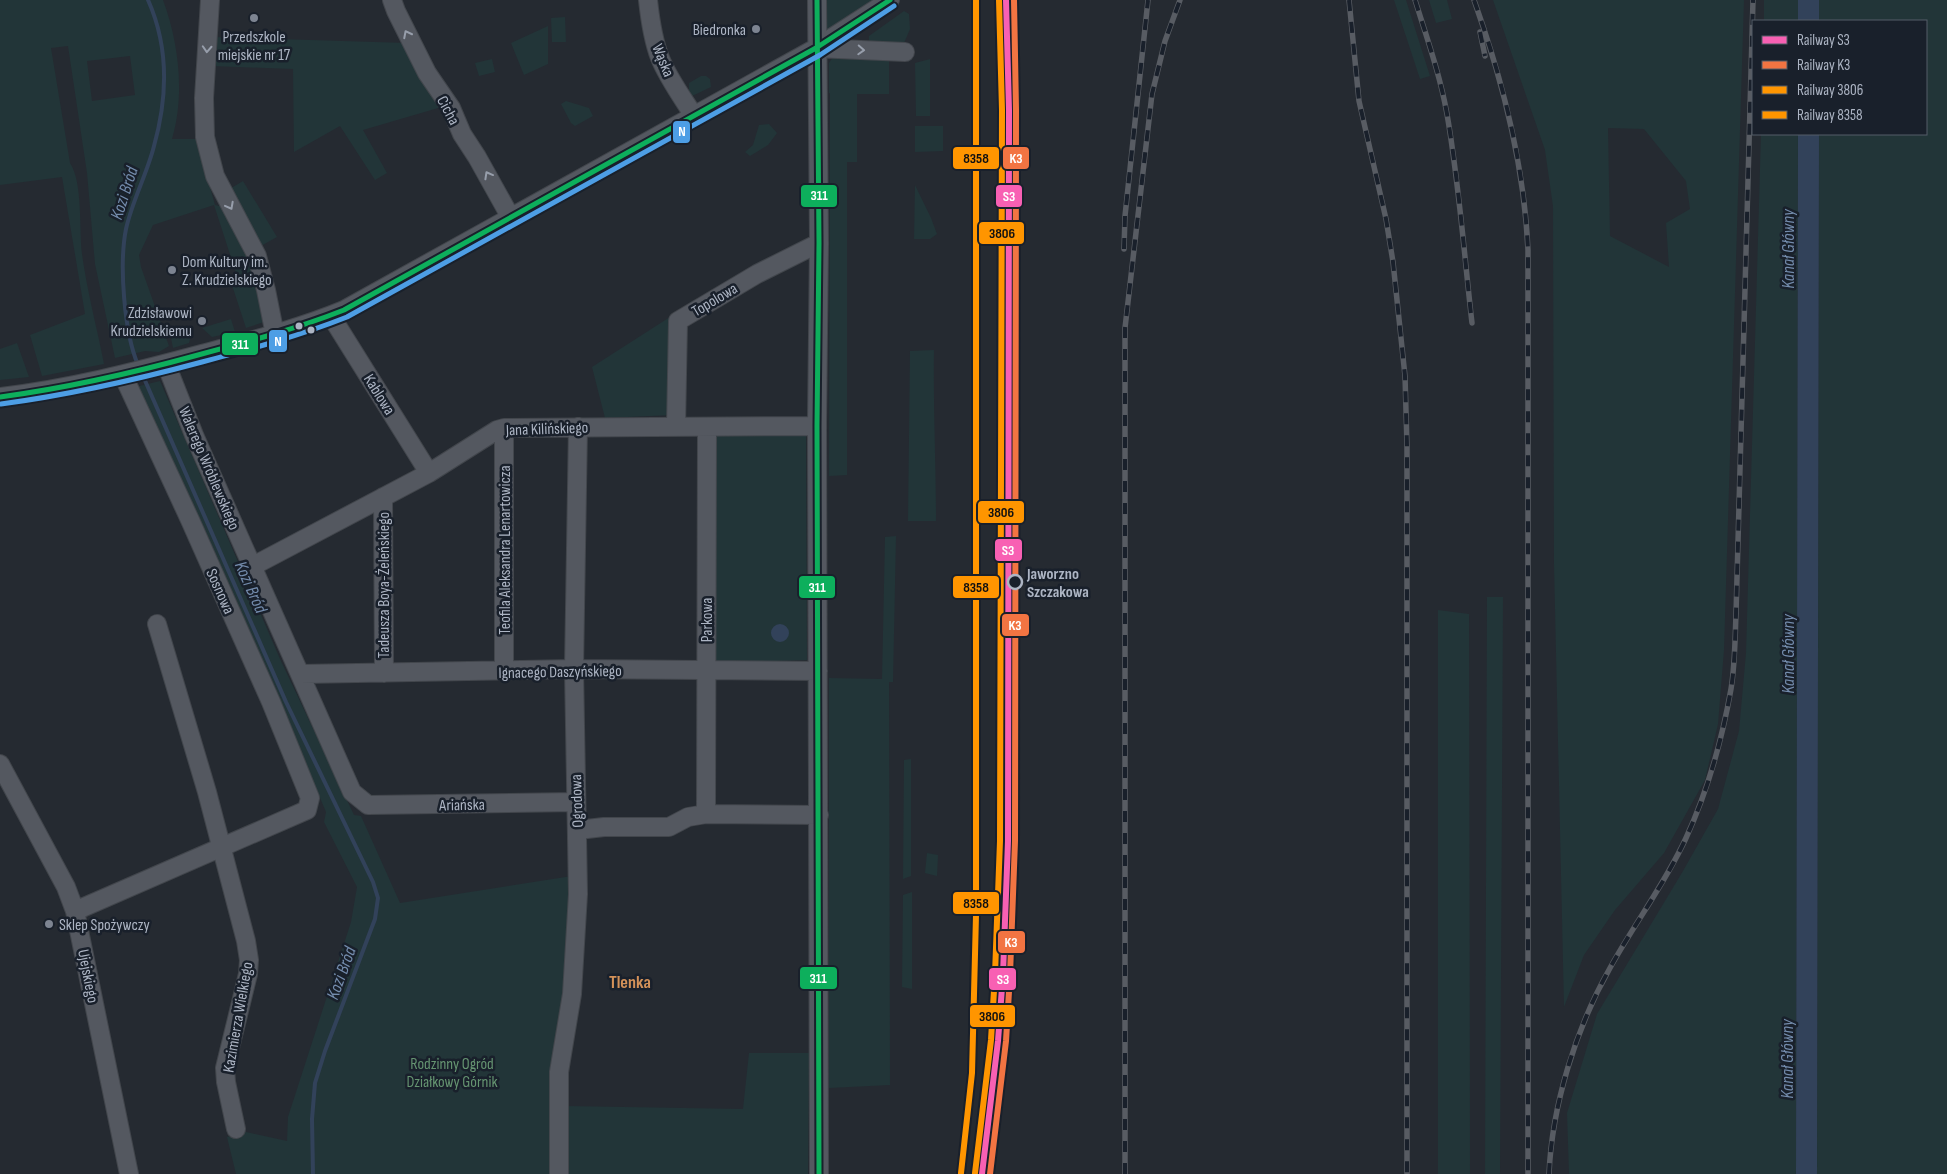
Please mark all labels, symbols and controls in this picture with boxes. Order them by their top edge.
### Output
marker: Przedszkole miejskie nr 17 [248,12,260,24]
legend [1752,20,1927,135]
place label: Biedronka [693,21,746,40]
marker: Biedronka [750,23,762,35]
place label: Przedszkole miejskie nr 17 [218,28,291,65]
one-way arrow [404,31,414,40]
text: Railway S3 [1797,31,1850,50]
street label: Wąska [647,41,678,80]
one-way arrow [857,44,865,55]
one-way arrow [202,45,213,53]
text: Railway K3 [1797,56,1850,75]
text: Railway 3806 [1797,81,1863,100]
street label: Cicha [432,93,463,128]
text: Railway 8358 [1797,106,1863,125]
line badge: N [672,120,691,144]
text: N [678,123,686,140]
line badge: 8358 [952,146,1000,170]
line badge: K3 [1002,146,1030,170]
text: 8358 [963,150,989,167]
text: K3 [1009,150,1023,167]
water label: Kozi Bród [106,163,143,222]
one-way arrow [484,171,494,180]
line badge: 311 [800,184,838,208]
line badge: S3 [995,184,1023,208]
text: 311 [810,187,828,204]
text: S3 [1003,188,1015,205]
one-way arrow [224,201,234,210]
water label: Kanał Główny [1778,208,1799,289]
line badge: 3806 [978,221,1025,245]
text: 3806 [989,225,1015,242]
place label: Dom Kultury im. Z. Krudzielskiego [182,253,272,290]
marker: Dom Kultury im. Z. Krudzielskiego [166,264,178,276]
street label: Topolowa [689,279,741,321]
place label: Zdzisławowi Krudzielskiemu [111,304,192,341]
marker: Zdzisławowi Krudzielskiemu [196,315,208,327]
unlabelled marker [294,321,304,331]
unlabelled marker [306,325,316,335]
line badge: N [268,329,288,353]
line badge: 311 [221,332,259,356]
text: N [274,333,282,350]
text: 311 [231,336,249,353]
street label: Kablowa [359,371,399,419]
street label: Walerego Wróblewskiego [174,404,243,533]
street label: Jana Kilińskiego [504,419,589,440]
street label: Teofila Aleksandra Lenartowicza [496,465,515,635]
line badge: 3806 [977,500,1025,524]
text: 3806 [988,504,1014,521]
street label: Tadeusza Boya-Żeleńskiego [375,512,394,658]
line badge: S3 [994,538,1023,562]
text: S3 [1002,542,1014,559]
water label: Kozi Bród [230,558,271,617]
place label: Jaworzno Szczakowa [1026,565,1089,602]
street label: Sosnowa [201,566,238,617]
marker: Jaworzno Szczakowa [1007,574,1023,590]
line badge: 311 [798,575,836,599]
line badge: 8358 [952,575,1000,599]
text: 311 [808,579,826,596]
text: 8358 [963,579,989,596]
street label: Parkowa [698,598,717,642]
line badge: K3 [1001,613,1030,637]
water label: Kanał Główny [1778,613,1799,694]
text: K3 [1008,617,1022,634]
street label: Ignacego Daszyńskiego [498,662,622,683]
street label: Ogrodowa [567,774,588,828]
street label: Ariańska [438,796,485,815]
line badge: 8358 [952,891,1000,915]
text: 8358 [963,895,989,912]
place label: Sklep Spożywczy [59,916,150,935]
marker: Sklep Spożywczy [43,918,55,930]
line badge: K3 [997,930,1026,954]
text: K3 [1004,934,1018,951]
water label: Kozi Bród [322,943,361,1002]
street label: Ujejskiego [73,948,102,1005]
street label: Kazimierza Wielkiego [219,960,258,1074]
line badge: 311 [799,966,838,990]
line badge: S3 [988,967,1017,991]
text: 311 [809,970,827,987]
text: S3 [997,971,1009,988]
district label: Tlenka [609,972,651,993]
line badge: 3806 [969,1004,1016,1028]
text: 3806 [979,1008,1005,1025]
water label: Kanał Główny [1777,1018,1798,1099]
park label: Rodzinny Ogród Działkowy Górnik [407,1055,498,1092]

